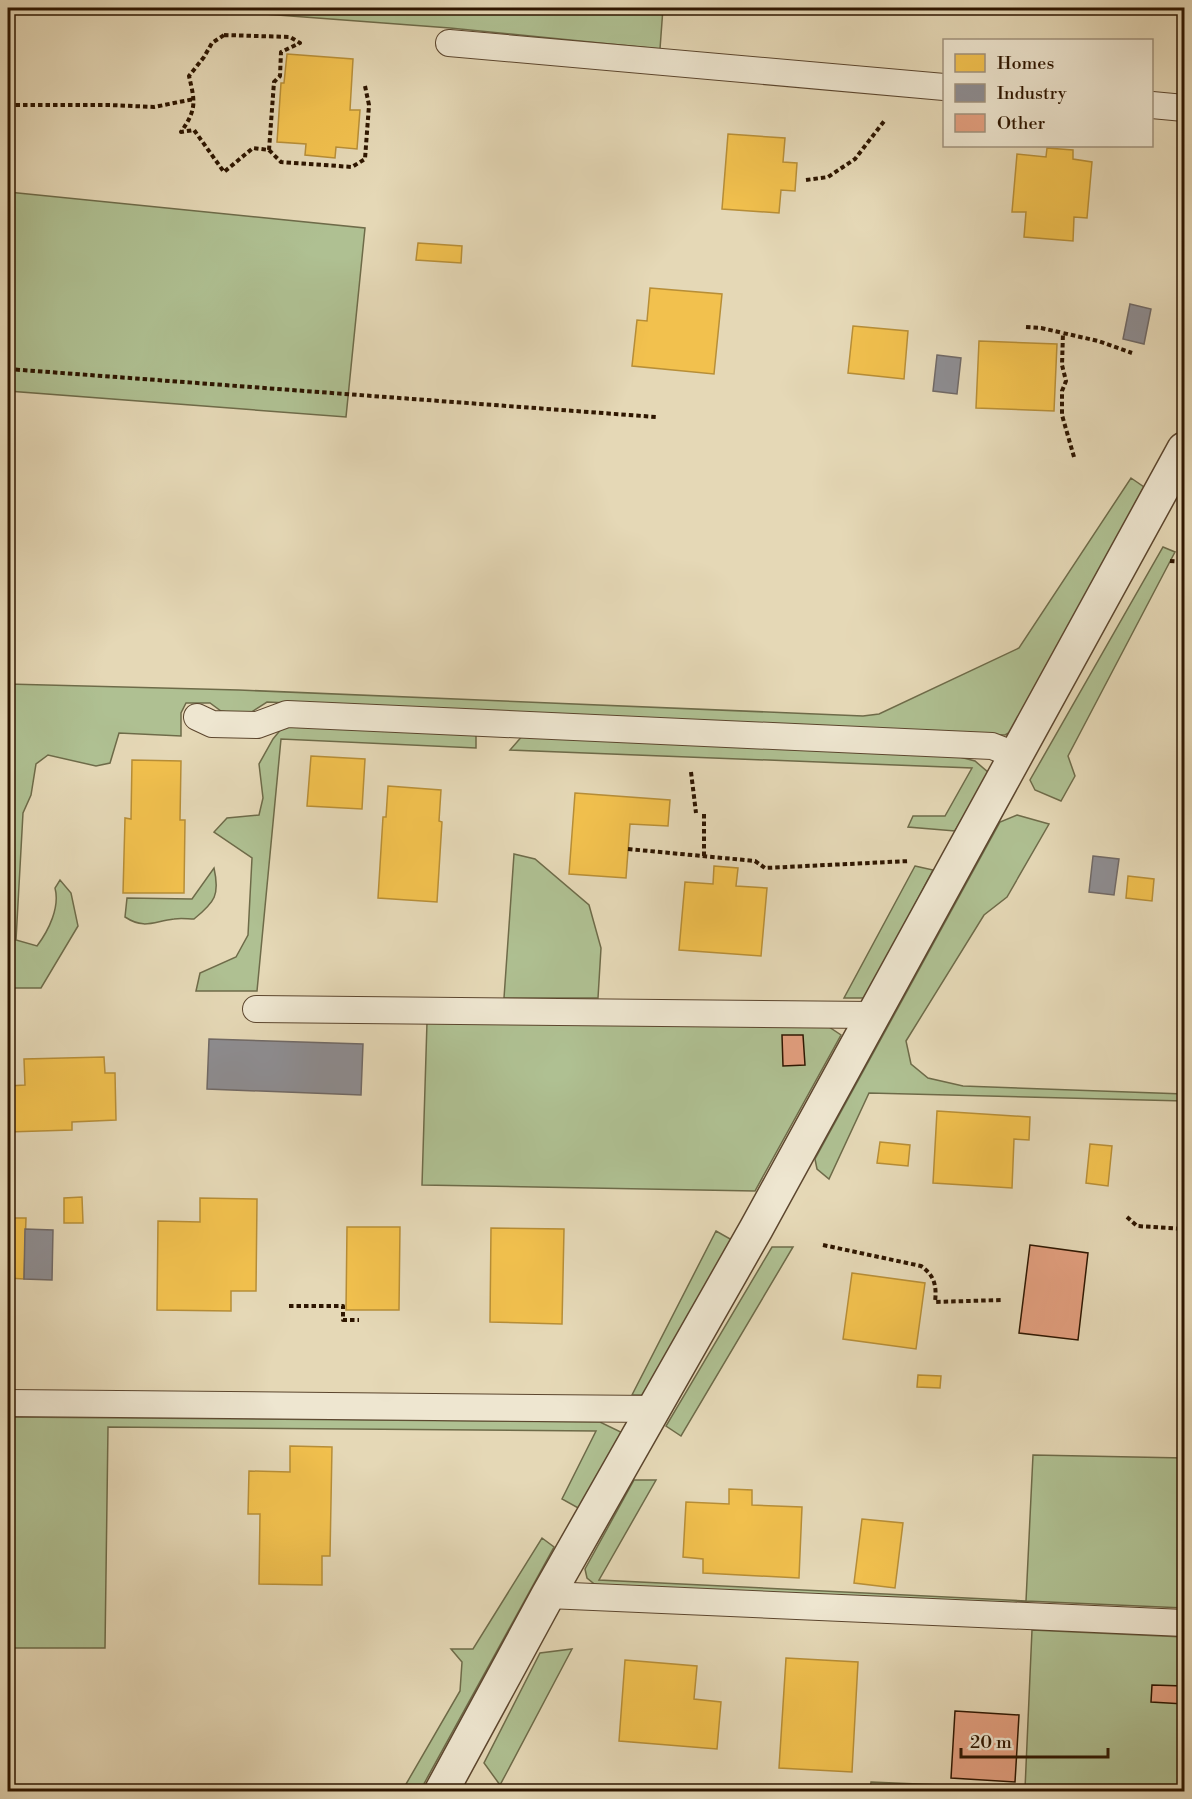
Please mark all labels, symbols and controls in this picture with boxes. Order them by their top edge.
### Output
legend [943,39,1153,147]
text: Homes [997,52,1054,75]
text: Industry [997,82,1067,105]
text: Other [997,112,1045,135]
scale bar [961,1721,1108,1759]
text: 20 m [970,1731,1012,1754]

